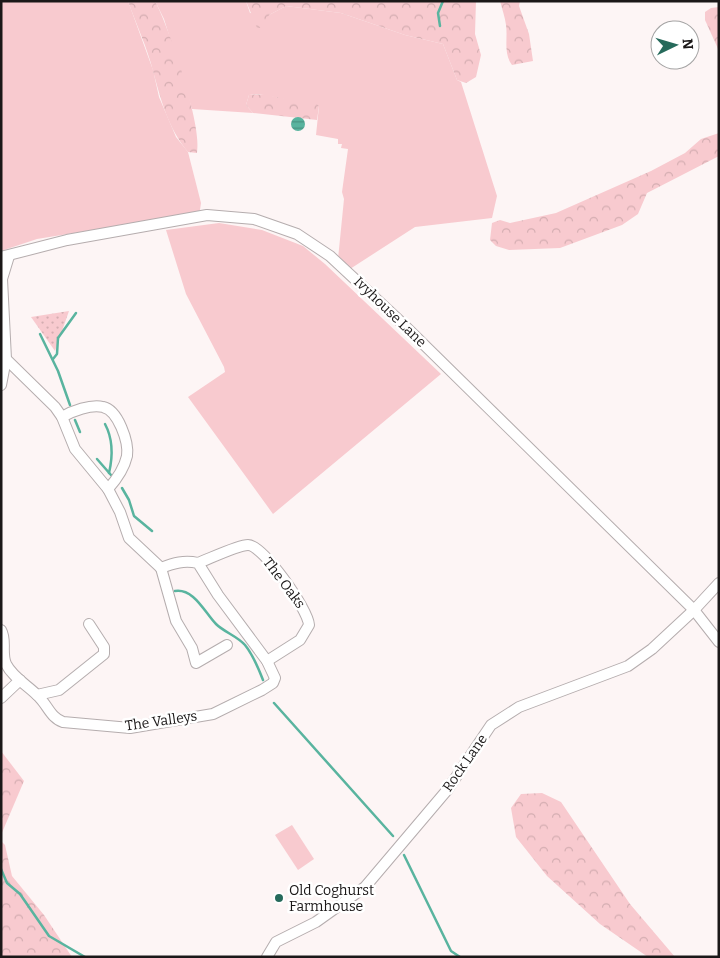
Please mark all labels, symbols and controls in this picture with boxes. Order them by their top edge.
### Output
north arrow [650,20,700,70]
text: N [679,38,696,50]
street label: Ivyhouse Lane [350,273,430,351]
street label: The Oaks [259,554,309,612]
street label: The Valleys [124,708,198,734]
street label: Rock Lane [439,731,491,795]
place label: Old Coghurst Farmhouse [289,882,374,915]
marker: Old Coghurst Farmhouse [273,892,285,904]

